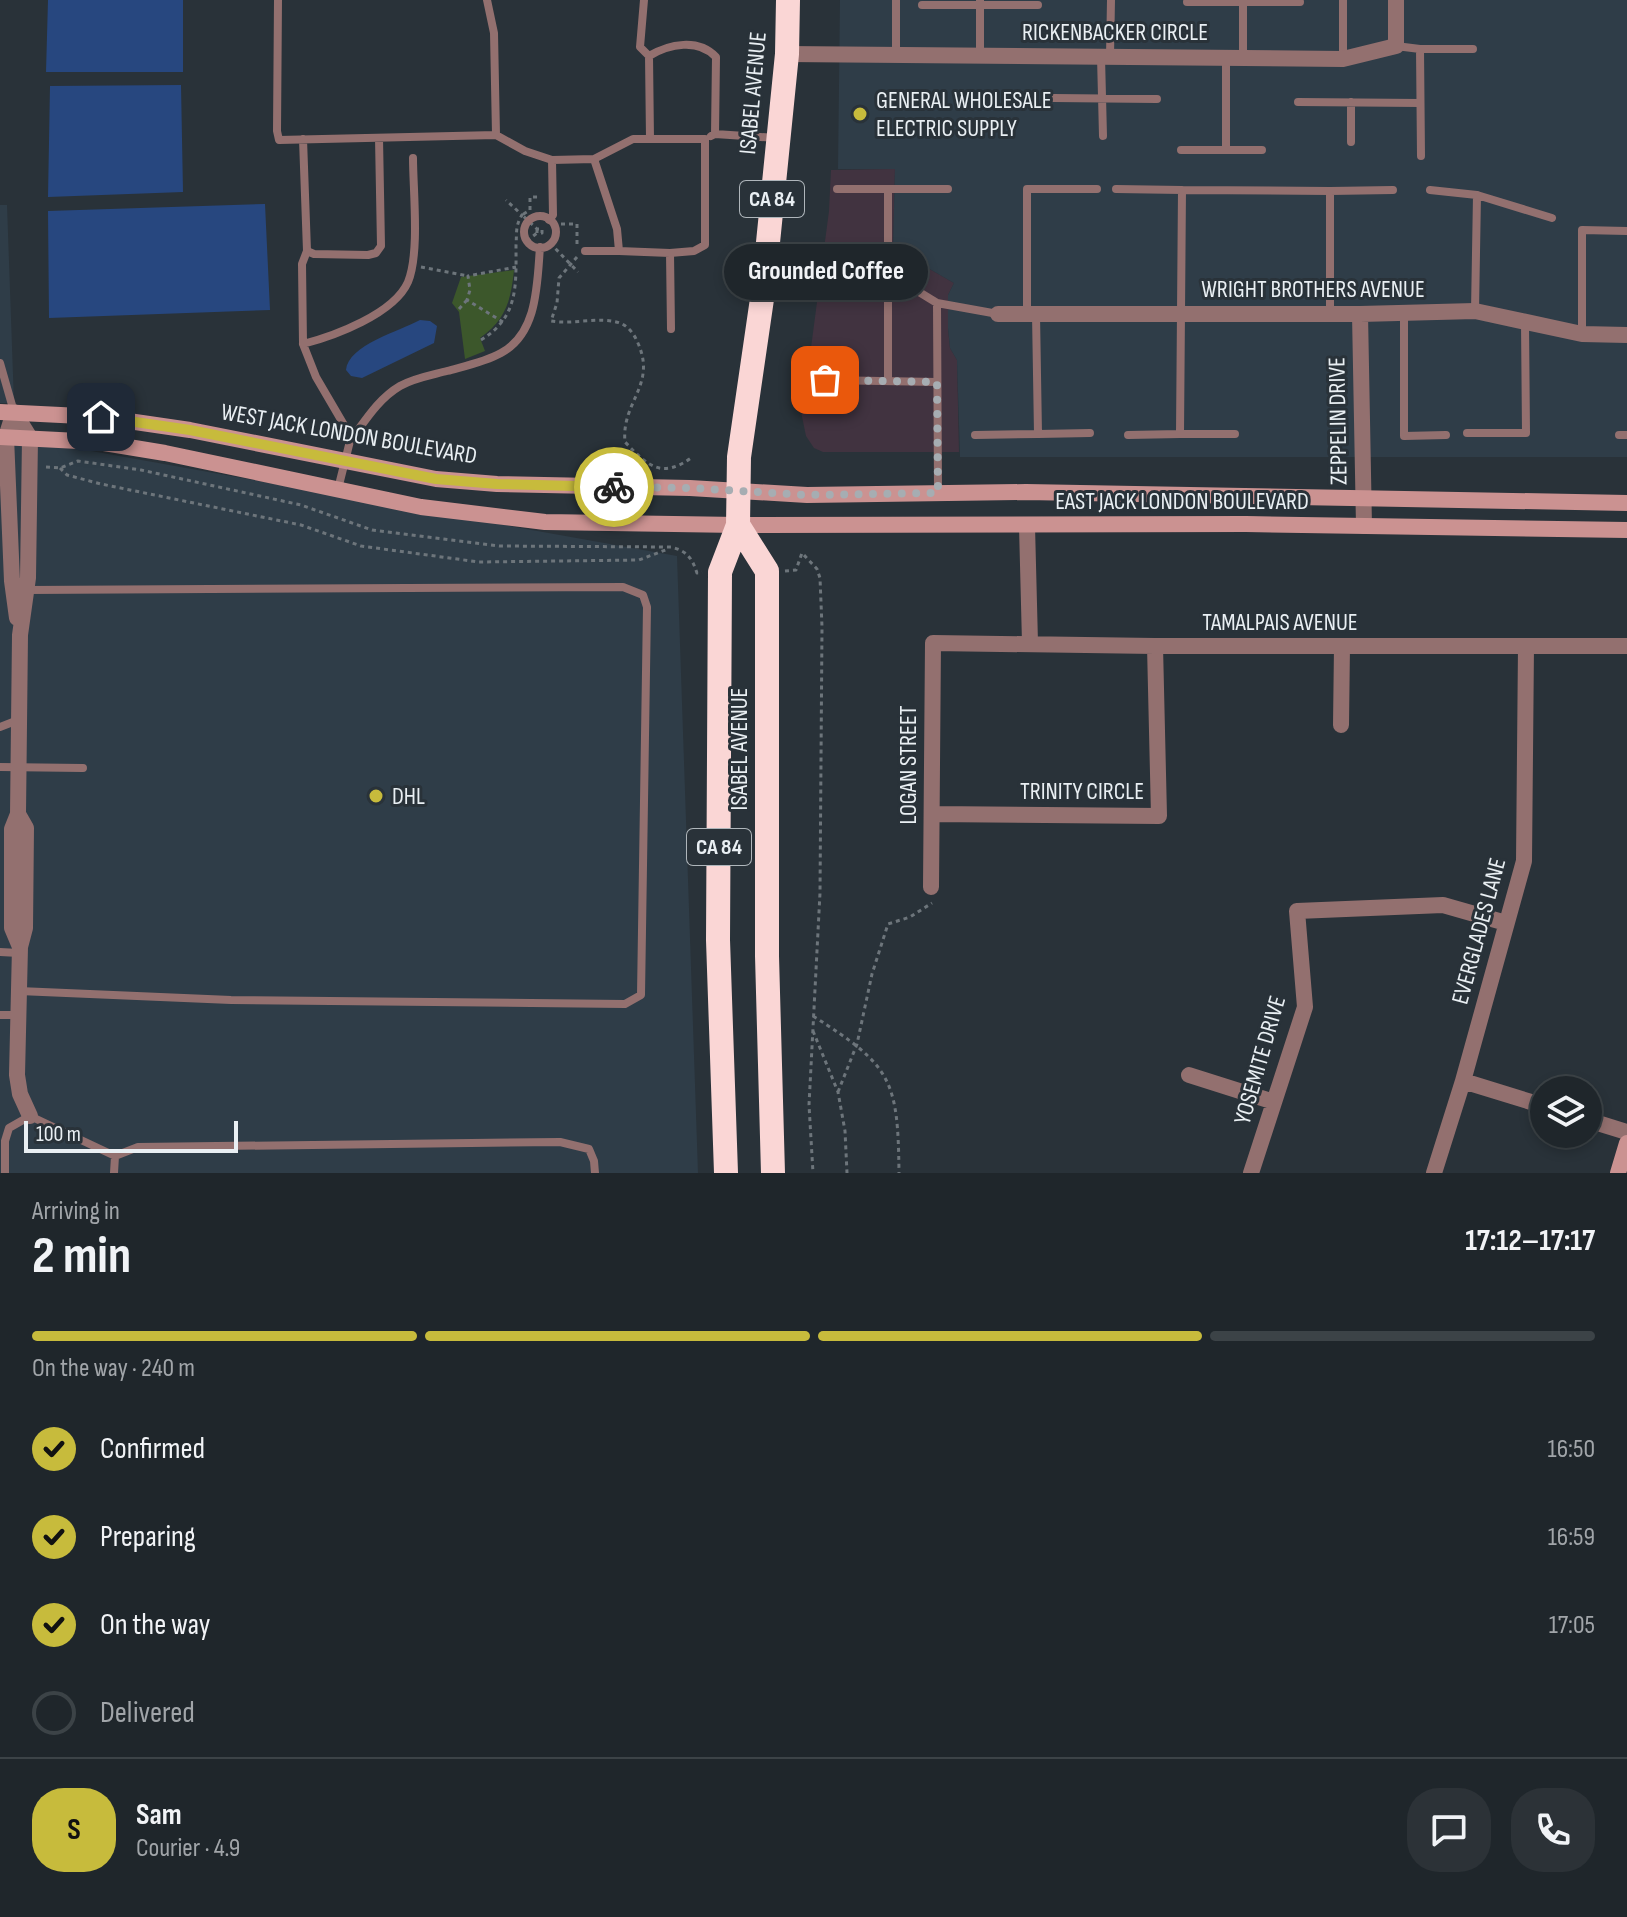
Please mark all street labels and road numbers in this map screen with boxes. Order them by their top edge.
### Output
street label: RICKENBACKER CIRCLE [1022,18,1208,47]
street label: ISABEL AVENUE [733,31,773,155]
road number: CA 84 [740,181,804,217]
street label: WRIGHT BROTHERS AVENUE [1201,275,1425,304]
street label: ZEPPELIN DRIVE [1322,357,1354,485]
street label: WEST JACK LONDON BOULEVARD [219,397,479,471]
street label: EAST JACK LONDON BOULEVARD [1055,487,1309,516]
street label: TAMALPAIS AVENUE [1202,608,1358,637]
street label: ISABEL AVENUE [725,688,754,810]
street label: LOGAN STREET [894,705,923,825]
street label: TRINITY CIRCLE [1020,777,1144,806]
road number: CA 84 [687,829,751,865]
street label: EVERGLADES LANE [1446,855,1512,1007]
street label: YOSEMITE DRIVE [1228,992,1292,1128]

